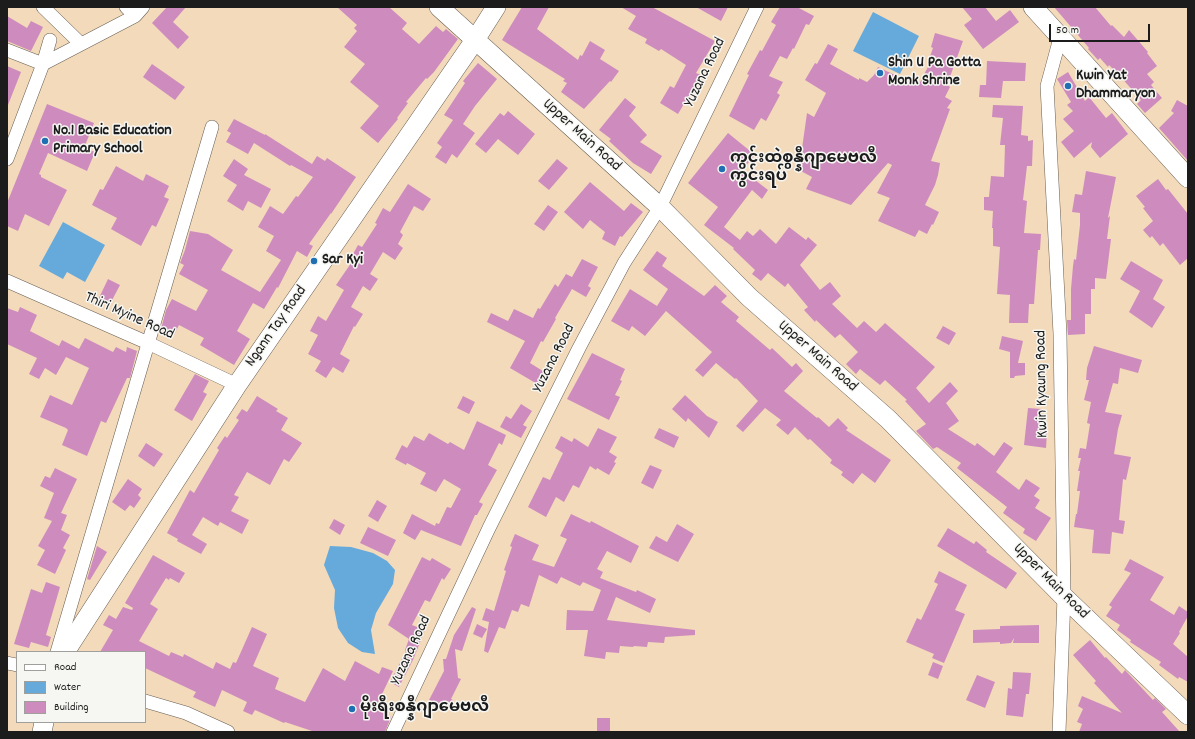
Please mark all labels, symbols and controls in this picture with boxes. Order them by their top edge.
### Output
scale bar [1051,16,1152,42]
text: 50 m [1056,22,1079,39]
street label: Yuzana Road [681,35,731,111]
place label: Shin U Pa Gotta Monk Shrine [888,54,981,92]
place label: Kwin Yat Dhammaryon [1076,67,1156,105]
marker: Shin U Pa Gotta Monk Shrine [875,68,885,78]
marker: Kwin Yat Dhammaryon [1063,81,1073,91]
street label: Upper Main Road [537,95,625,177]
place label: No.1 Basic Education Primary School [53,122,172,160]
marker: No.1 Basic Education Primary School [40,136,50,146]
place label: ကွင်းထဲစွန္နီဂျာမေဗလီ ကွင်းရပ် [730,150,877,188]
marker: ကွင်းထဲစွန္နီဂျာမေဗလီ ကွင်းရပ် [717,164,727,174]
place label: Sar Kyi [322,251,363,271]
marker: Sar Kyi [309,256,319,266]
street label: Ngann Tay Road [242,283,312,371]
street label: Thiri Myine Road [81,289,177,345]
street label: Upper Main Road [773,317,861,397]
street label: Yuzana Road [529,321,581,397]
street label: Kwin Kyaung Road [1032,330,1054,438]
street label: Upper Main Road [1008,540,1092,624]
street label: Yuzana Road [387,613,437,689]
legend [16,651,146,723]
text: Road [54,659,76,676]
text: Water [54,679,81,696]
text: Building [54,699,89,716]
place label: မိုးရီးစန္နီဂျာမေဗလီ [360,699,489,719]
marker: မိုးရီးစန္နီဂျာမေဗလီ [347,704,357,714]

